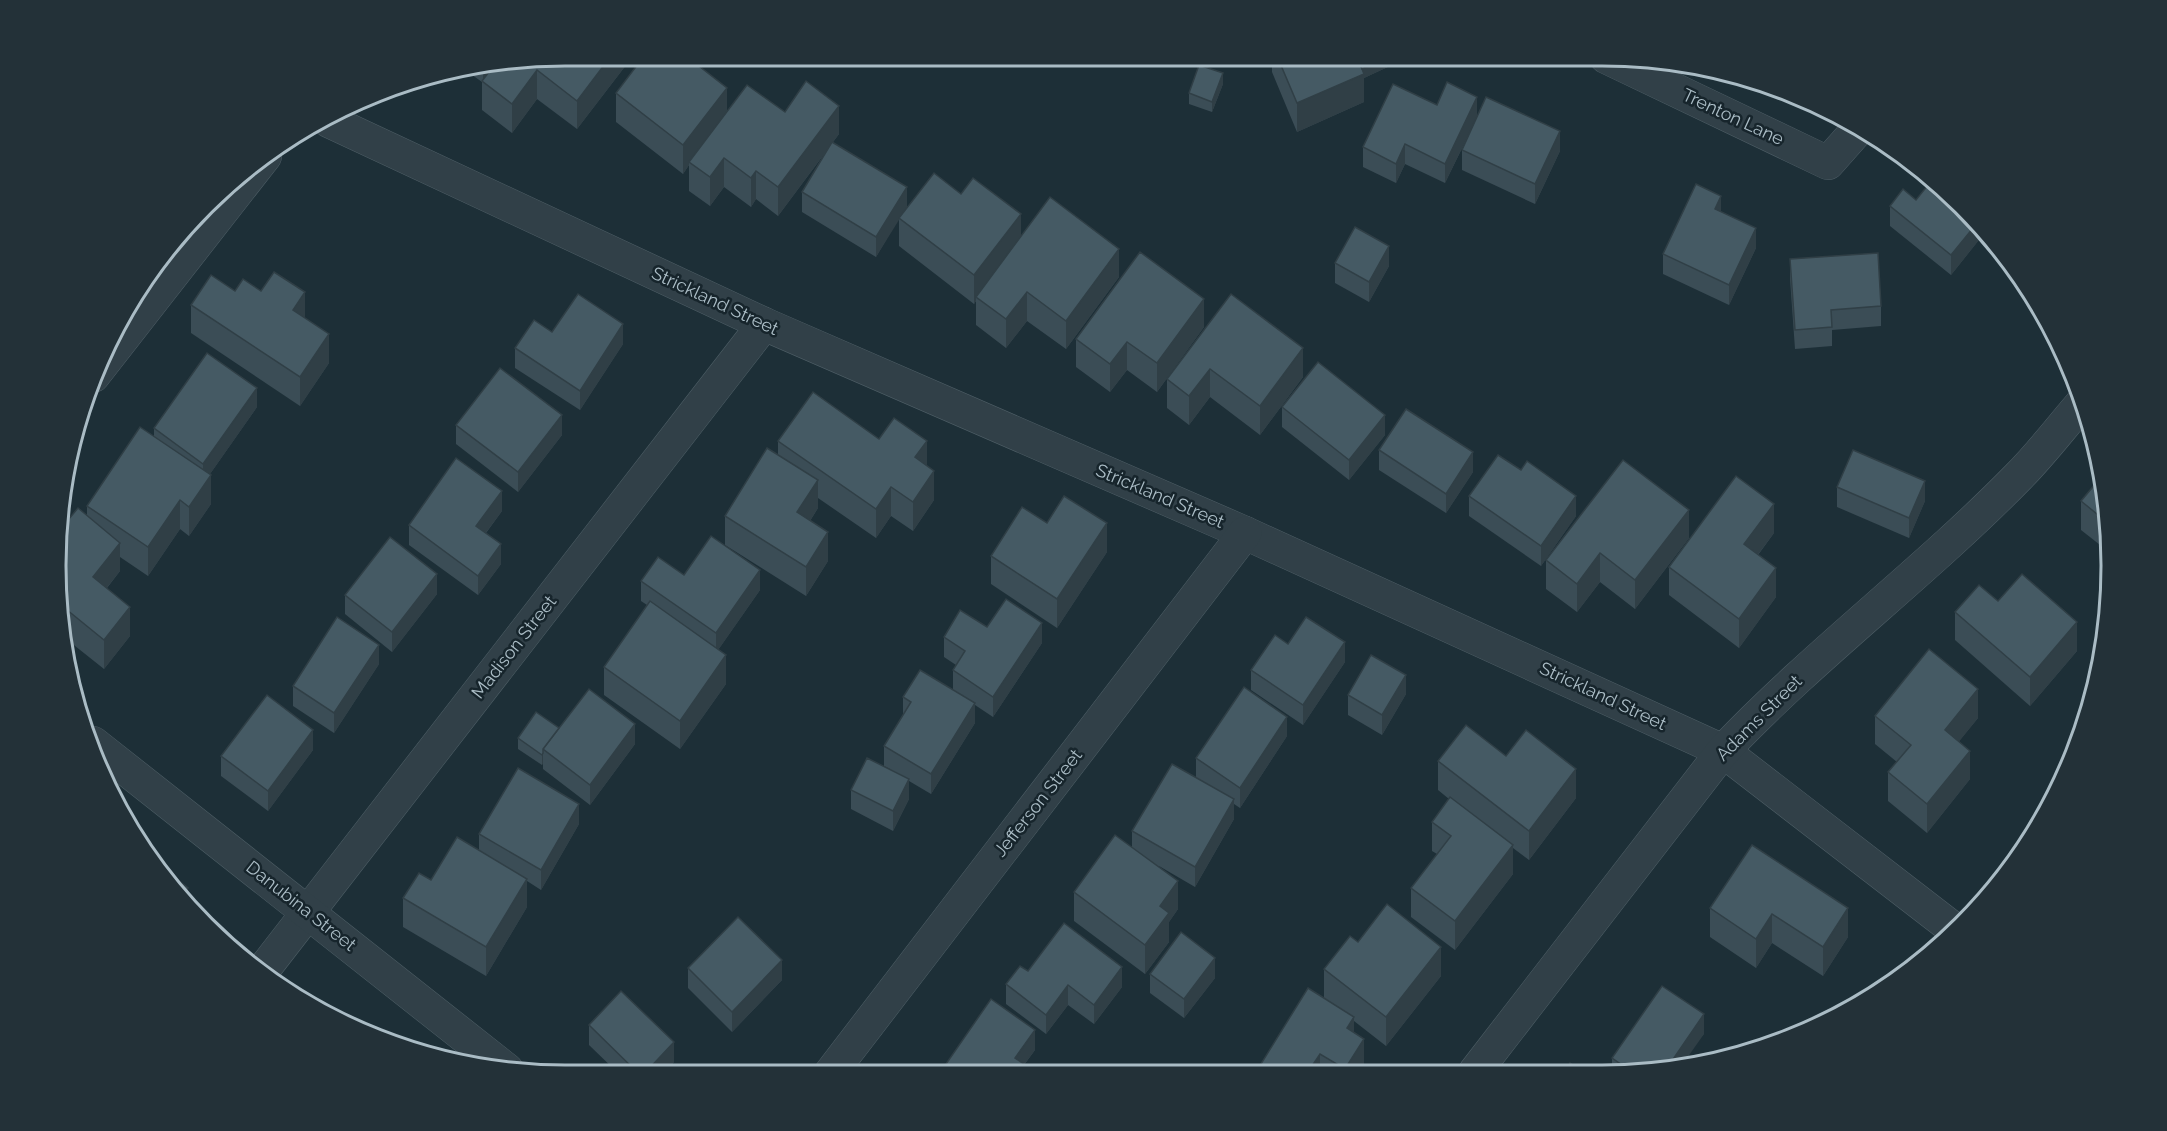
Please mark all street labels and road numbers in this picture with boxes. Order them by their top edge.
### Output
street label: Trenton Lane [1679,84,1788,149]
street label: Strickland Street [649,262,782,339]
street label: Strickland Street [1093,459,1228,532]
street label: Madison Street [467,591,560,702]
street label: Strickland Street [1537,657,1670,734]
street label: Adams Street [1711,670,1806,765]
street label: Jefferson Street [989,745,1086,861]
street label: Danubina Street [242,856,360,955]

